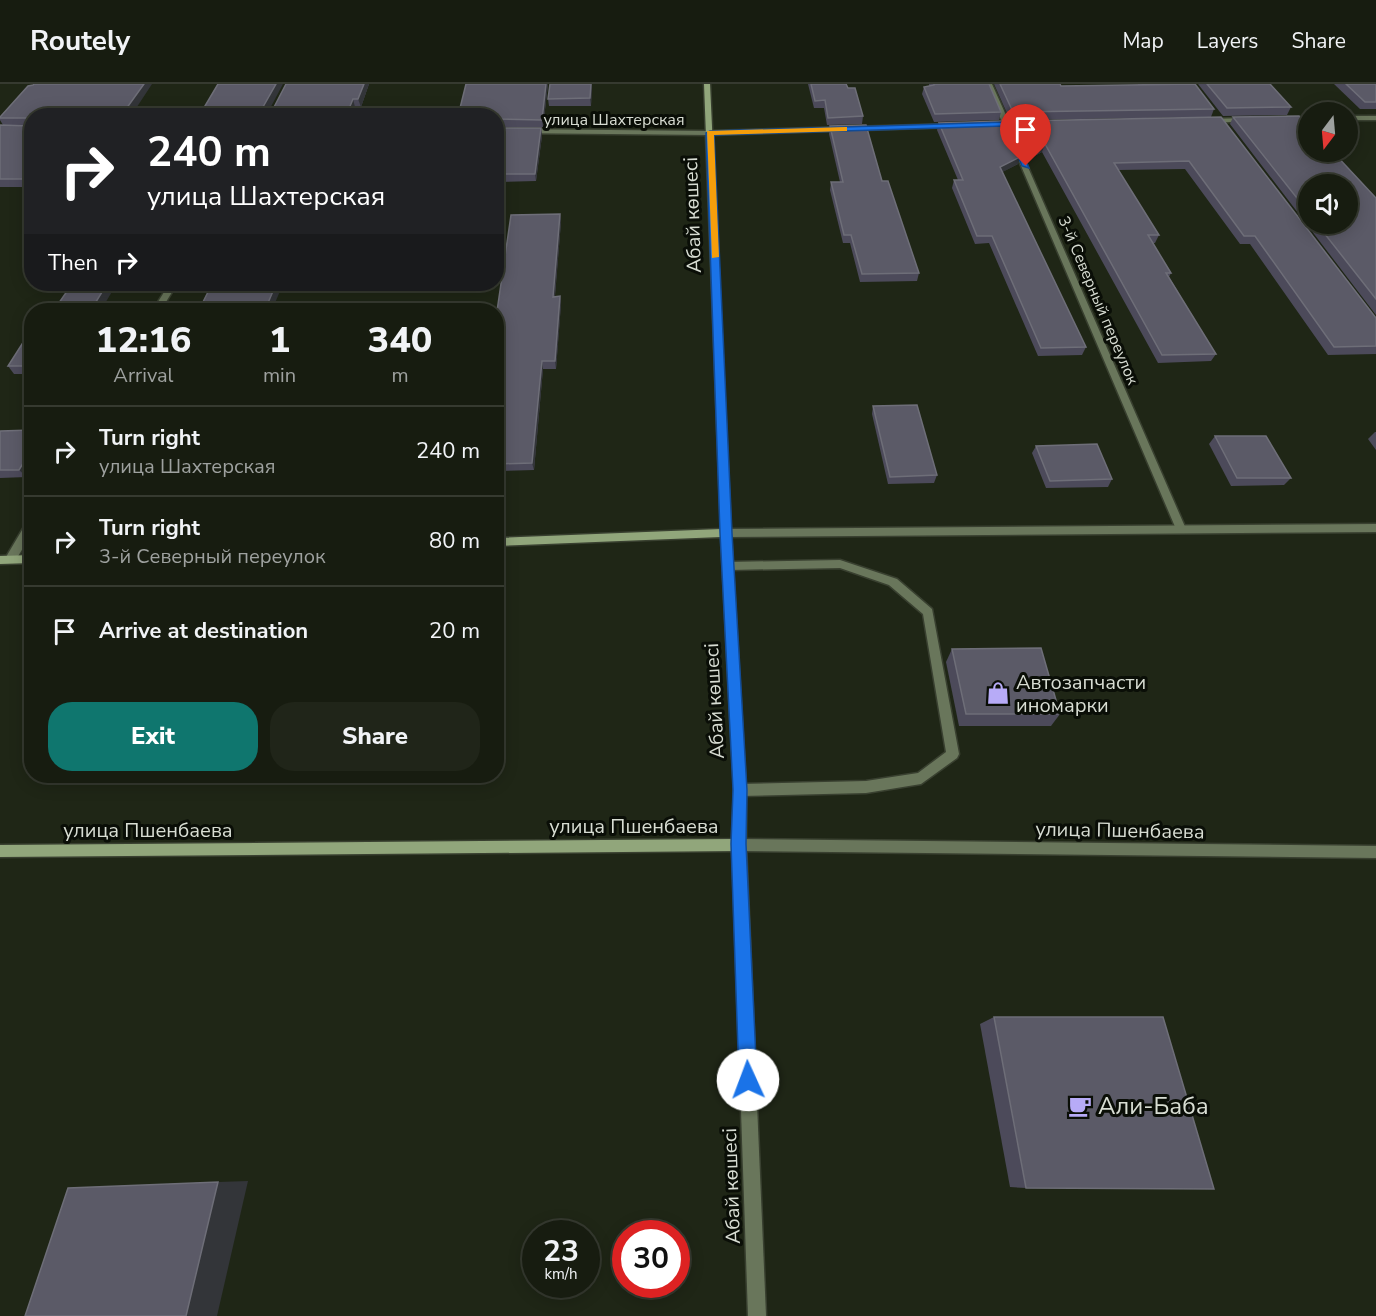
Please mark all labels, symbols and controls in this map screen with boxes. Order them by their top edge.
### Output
text: Routely [30,22,130,60]
text: Map [1122,27,1164,55]
text: Layers [1197,27,1258,55]
text: Share [1291,27,1346,55]
north arrow [1298,102,1358,162]
map controls [1298,102,1358,234]
pin [1000,104,1051,166]
street label: улица Шахтерская [543,109,685,131]
icon: arrive [1009,113,1042,146]
text: 240 m [147,124,271,181]
icon: right [48,132,126,210]
street label: Абай көшесі [677,157,708,273]
button: sound [1298,174,1358,234]
text: улица Шахтерская [147,178,385,215]
street label: 3-й Северный переулок [1053,213,1144,389]
icon: right [110,246,143,279]
text: Then [48,248,98,278]
text: 12:16 [96,316,191,365]
text: 1 [269,316,290,365]
text: 340 [368,316,432,365]
text: Arrival [113,362,174,389]
text: min [263,362,296,389]
text: m [391,362,409,389]
text: Turn right [99,423,200,453]
icon: right [48,435,81,468]
text: 240 m [416,436,480,466]
text: улица Шахтерская [99,453,276,480]
text: Turn right [99,513,200,543]
icon: right [48,525,81,558]
text: 80 m [429,526,480,556]
text: 3-й Северный переулок [99,543,326,570]
icon: arrive [48,615,81,648]
text: Arrive at destination [99,616,308,646]
text: 20 m [429,616,480,646]
street label: Абай көшесі [698,642,731,760]
place label: Автозапчасти иномарки [1016,669,1146,719]
shop icon: Автозапчасти иномарки [985,680,1011,706]
button: Exit [48,702,258,771]
button: Share [270,702,480,771]
street label: улица Пшенбаева [549,813,719,840]
street label: улица Пшенбаева [1035,816,1205,845]
street label: улица Пшенбаева [63,817,233,844]
position arrow [716,1048,780,1112]
place label: Али-Баба [1098,1090,1209,1122]
cafe icon: Али-Баба [1067,1093,1093,1119]
street label: Абай көшесі [716,1128,747,1244]
speed limit sign: 30 [612,1220,690,1298]
text: 23 [543,1231,579,1272]
text: km/h [544,1264,578,1284]

